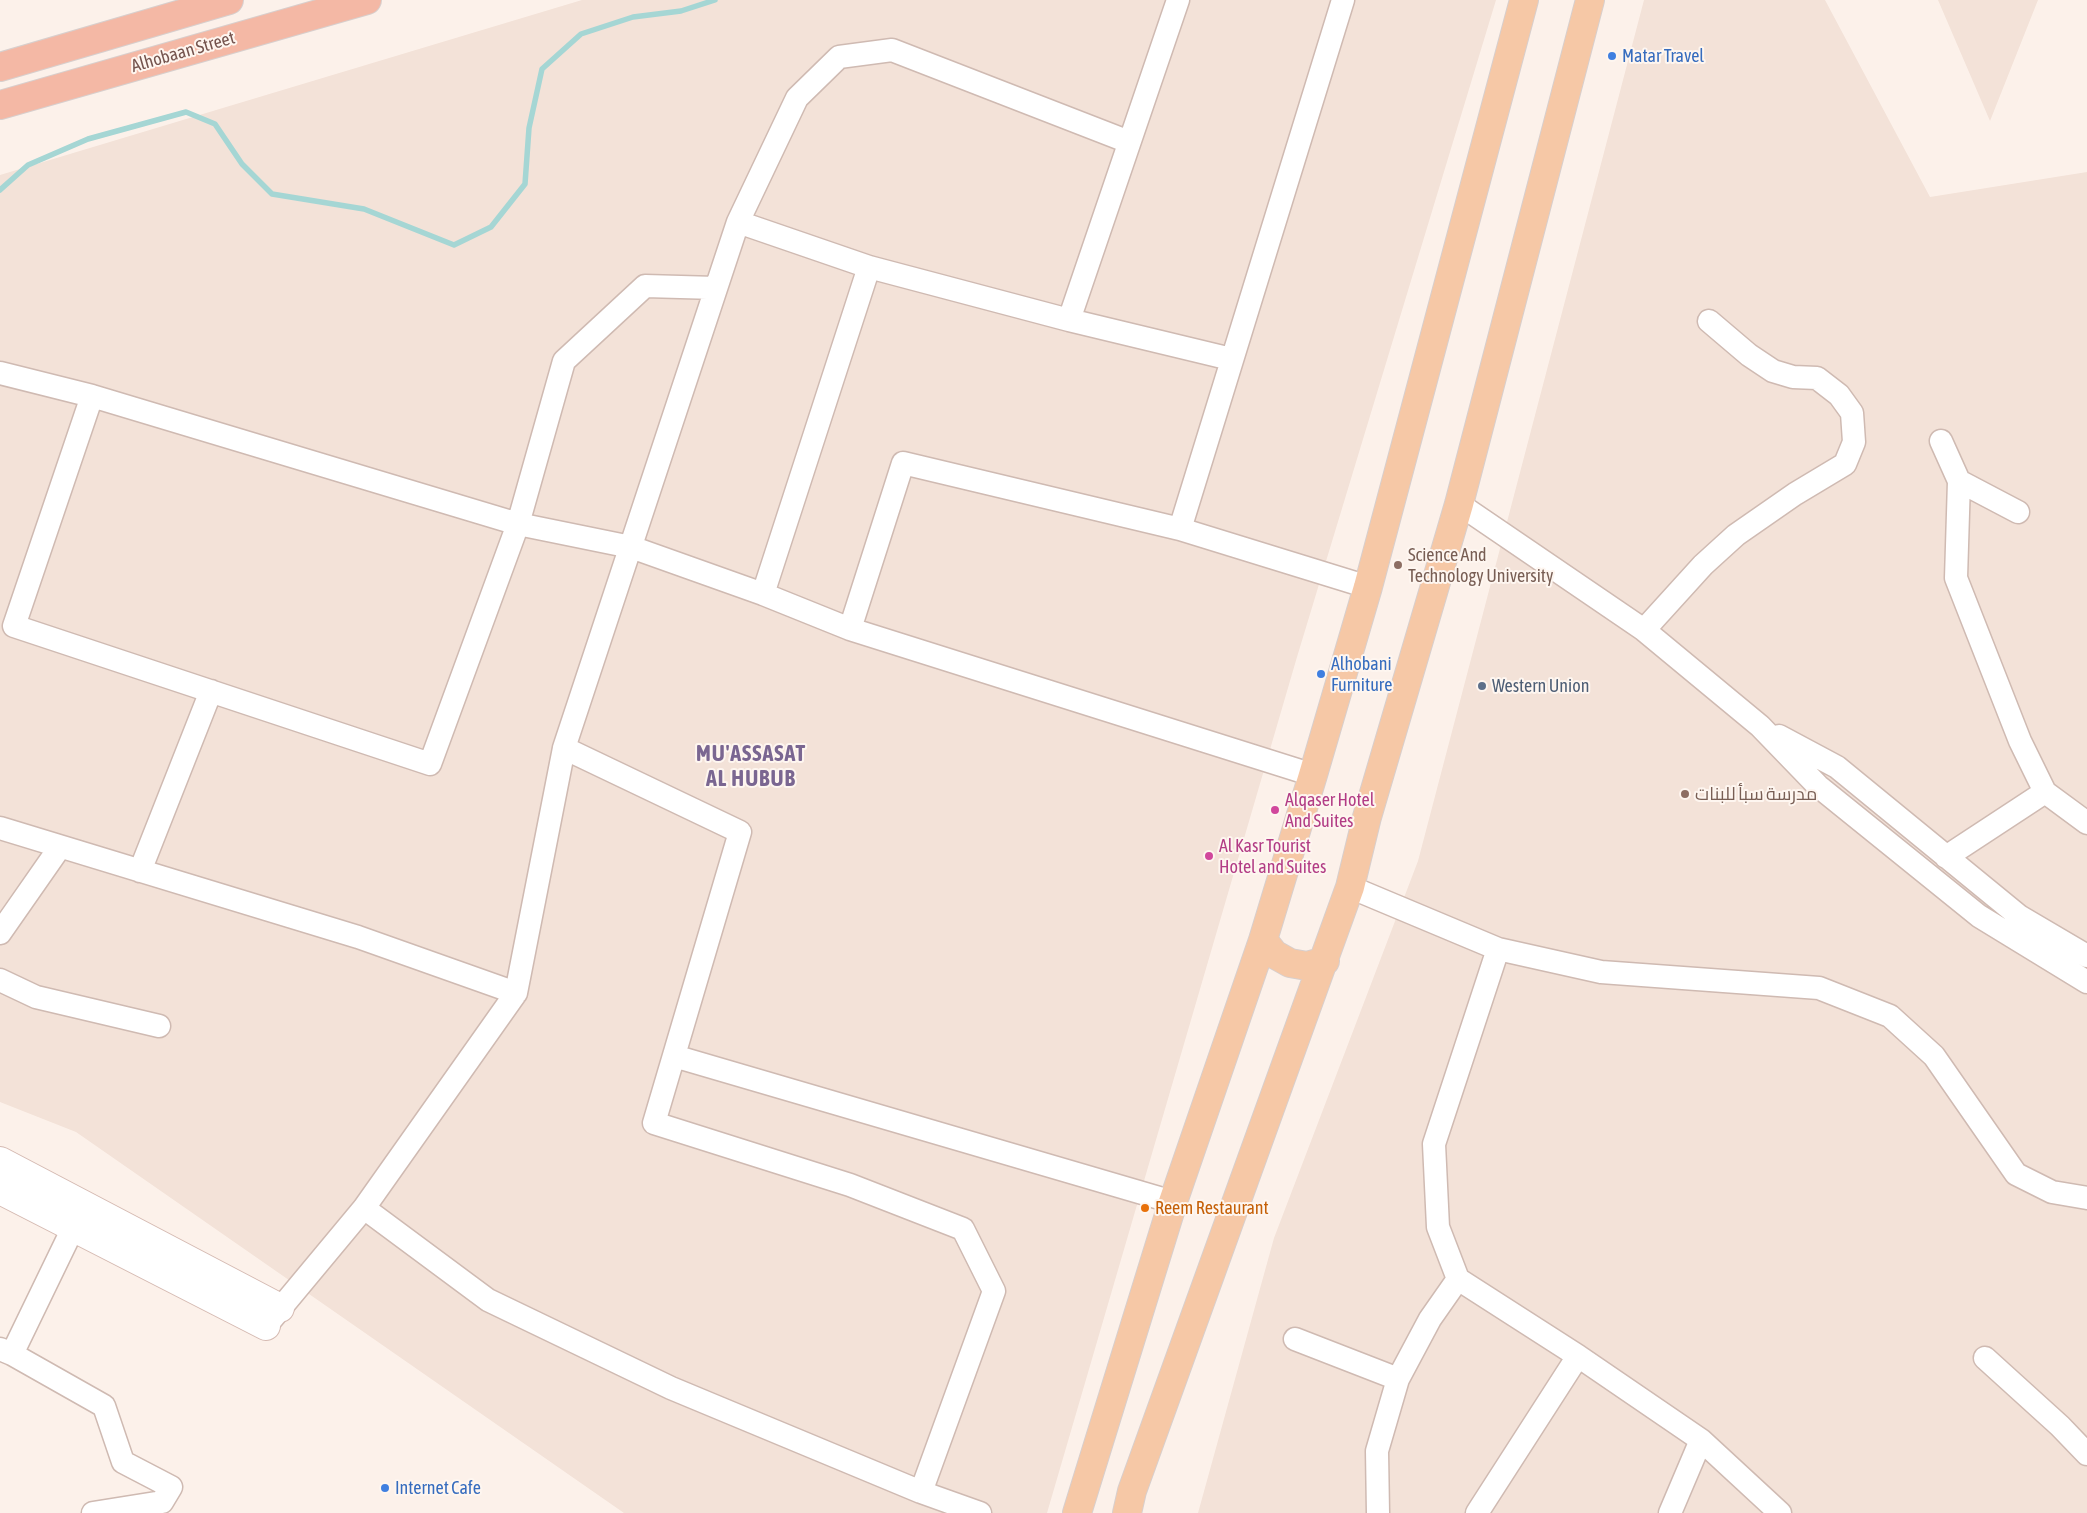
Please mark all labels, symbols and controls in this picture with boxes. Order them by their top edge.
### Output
street label: Alhobaan Street [129,27,237,77]
place label: Matar Travel [1622,45,1704,67]
marker: Matar Travel [1606,50,1618,62]
place label: Science And Technology University [1408,544,1553,586]
marker: Science And Technology University [1392,559,1404,571]
place label: Alhobani Furniture [1331,653,1392,696]
marker: Alhobani Furniture [1315,668,1327,680]
place label: Western Union [1492,675,1589,697]
marker: Western Union [1476,680,1488,692]
district label: MU'ASSASAT AL HUBUB [695,741,807,792]
place label: مدرسة سبأ للبنات [1695,783,1817,805]
marker: مدرسة سبأ للبنات [1679,788,1691,800]
place label: Alqaser Hotel And Suites [1285,789,1374,832]
marker: Alqaser Hotel And Suites [1269,804,1281,816]
place label: Al Kasr Tourist Hotel and Suites [1219,835,1326,878]
marker: Al Kasr Tourist Hotel and Suites [1203,850,1215,862]
place label: Reem Restaurant [1155,1197,1269,1219]
marker: Reem Restaurant [1139,1202,1151,1214]
place label: Internet Cafe [395,1477,481,1499]
marker: Internet Cafe [379,1482,391,1494]

